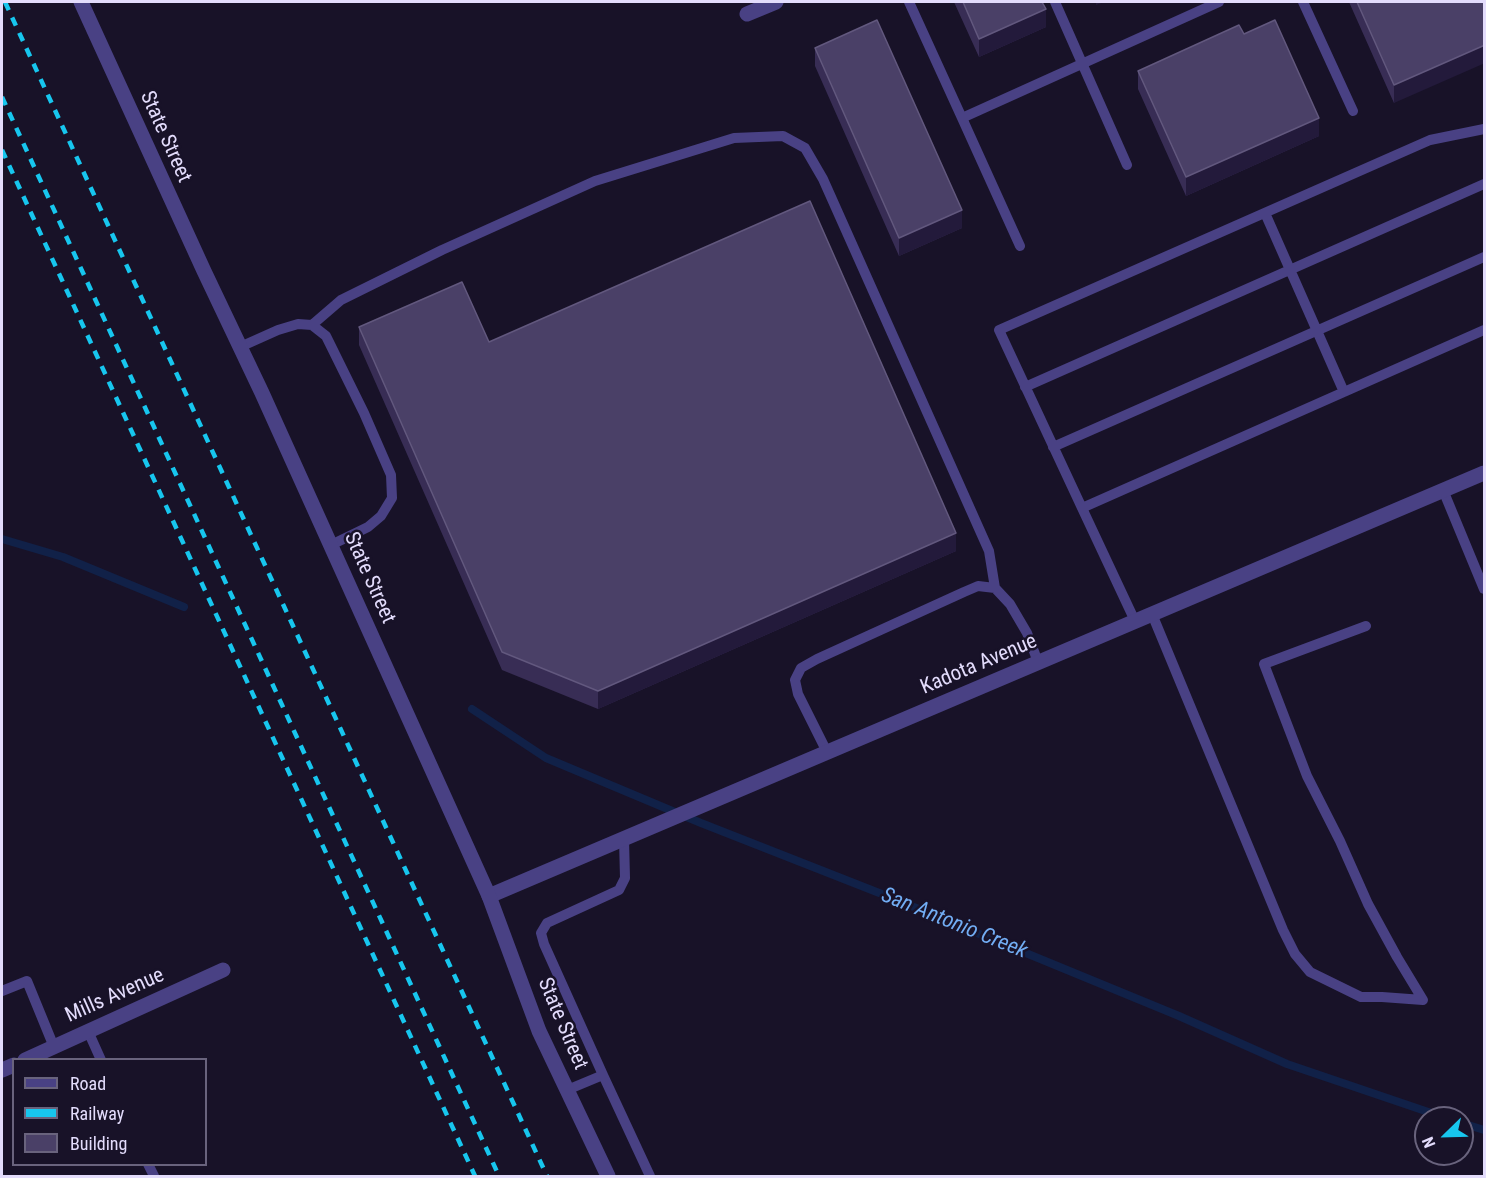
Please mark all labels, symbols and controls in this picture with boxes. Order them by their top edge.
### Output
street label: State Street [134,87,196,187]
street label: State Street [338,528,400,628]
street label: Kadota Avenue [917,629,1041,701]
water label: San Antonio Creek [877,883,1031,965]
street label: Mills Avenue [62,963,168,1029]
street label: State Street [531,974,593,1074]
legend [12,1058,207,1166]
text: Road [70,1073,106,1094]
text: Railway [70,1103,124,1124]
north arrow [1414,1106,1474,1166]
text: Building [70,1133,127,1154]
text: N [1418,1134,1439,1151]

